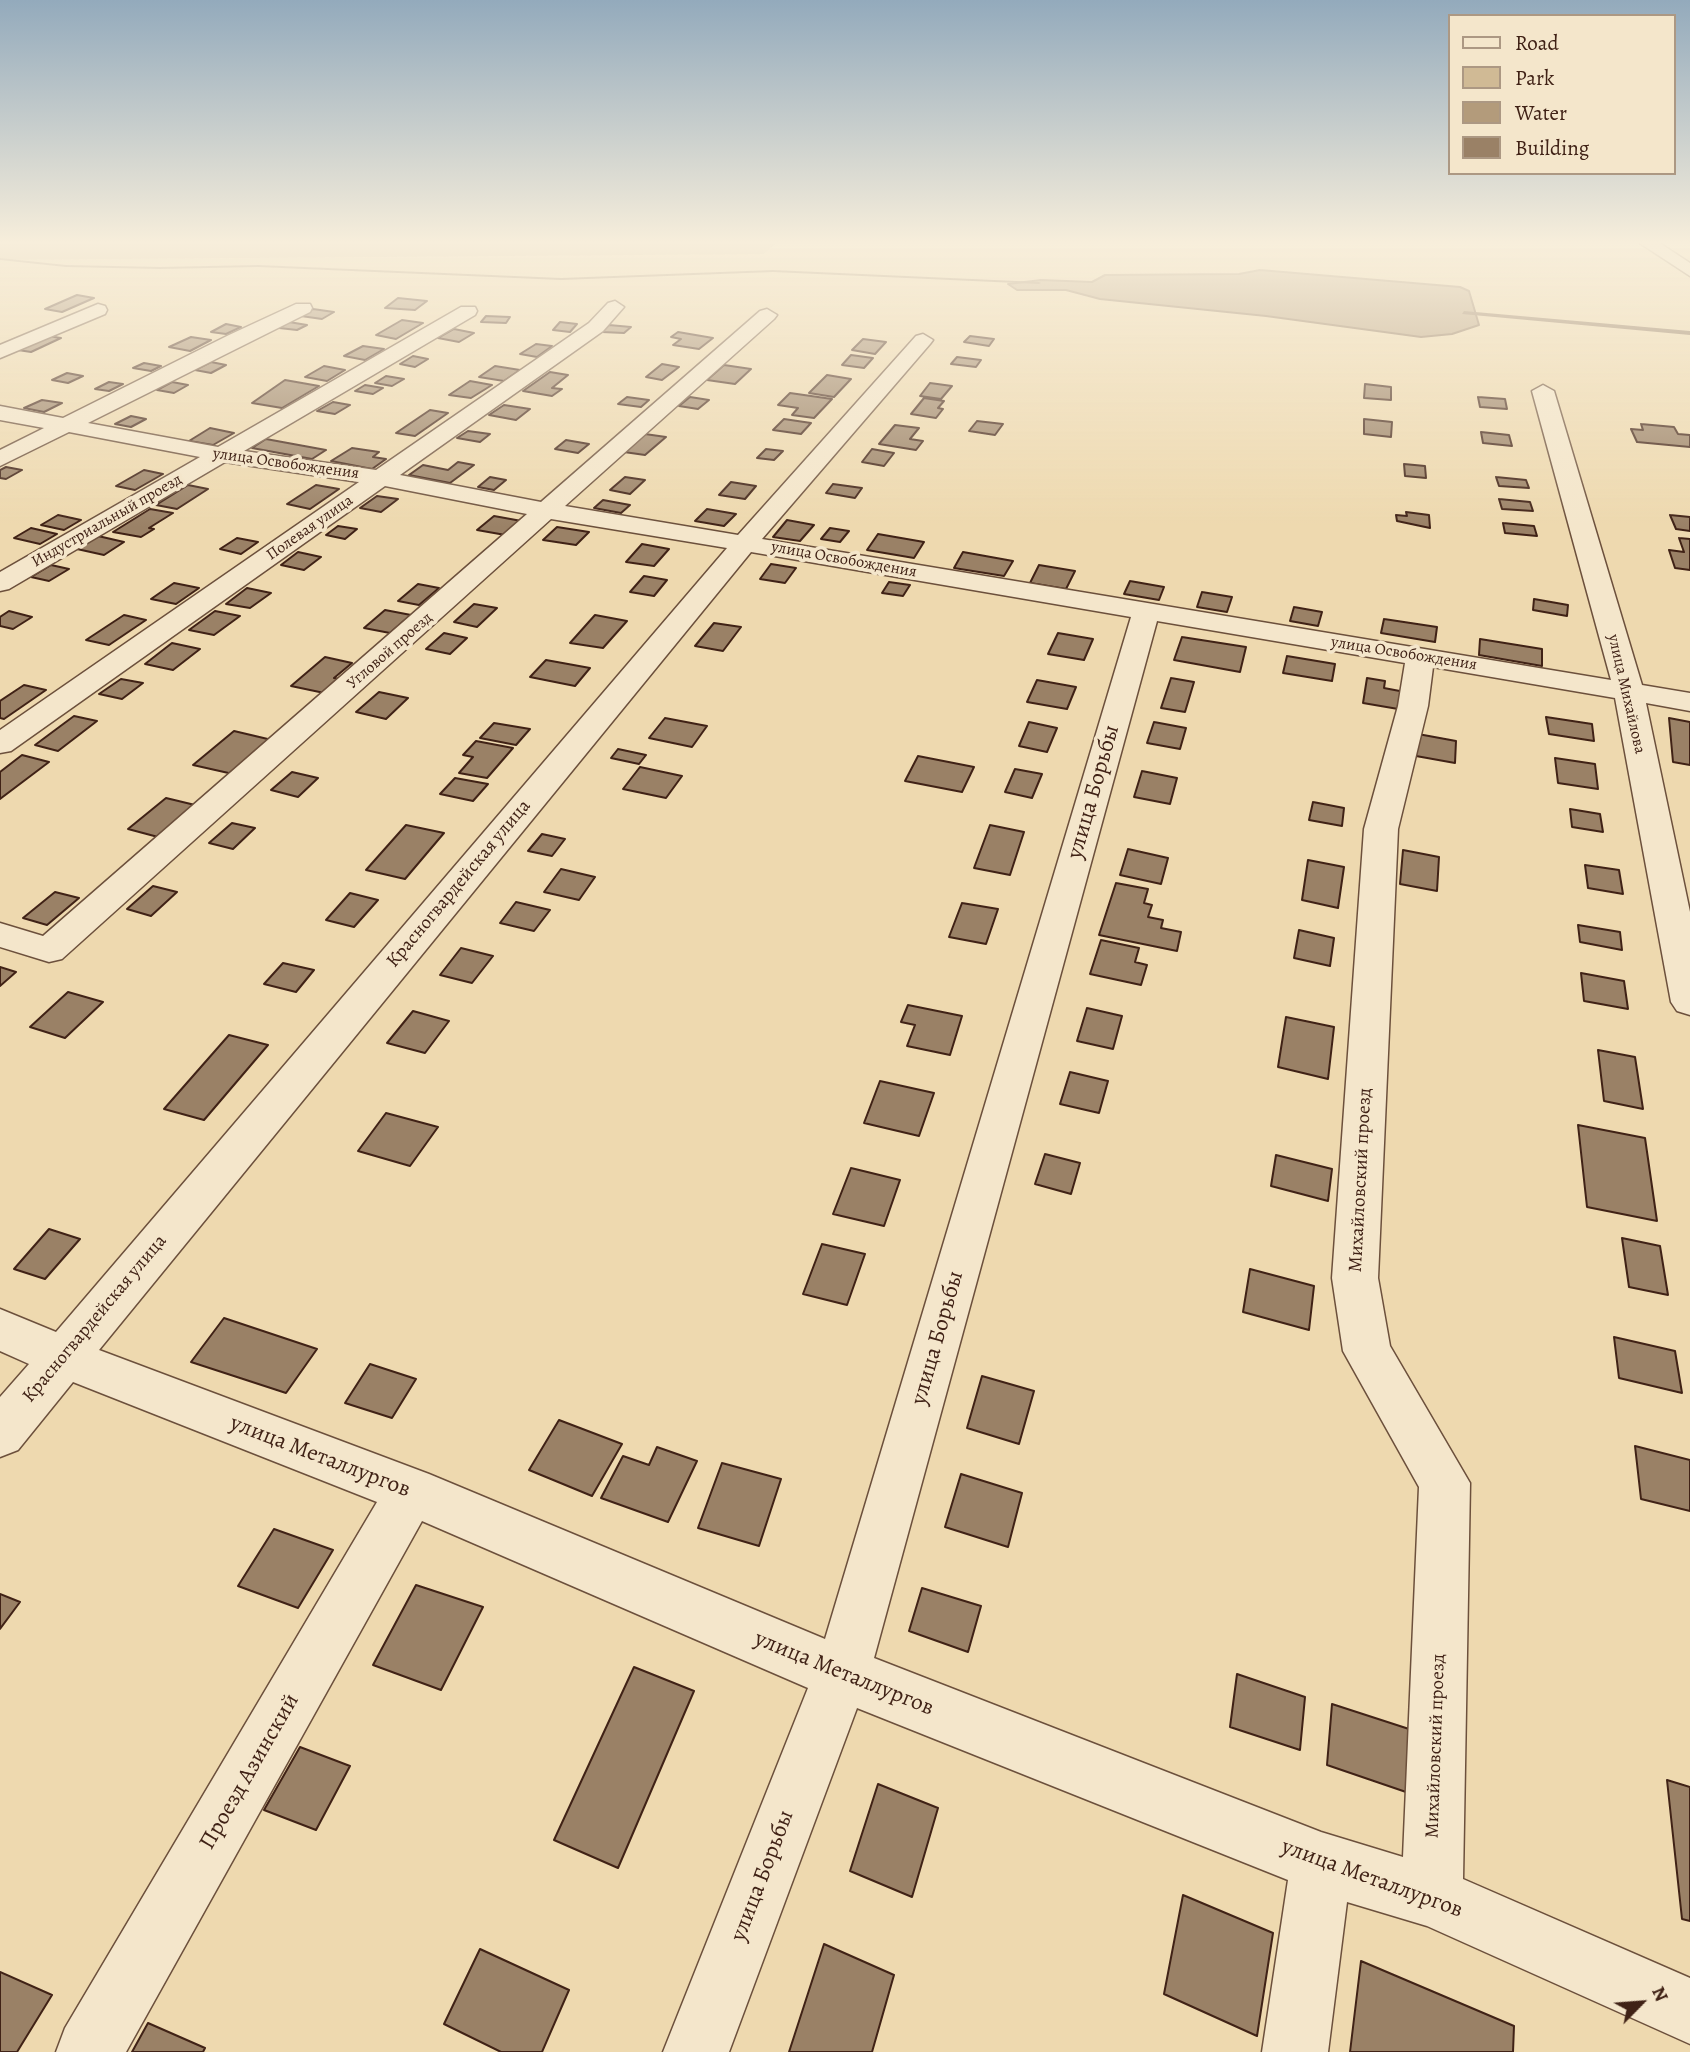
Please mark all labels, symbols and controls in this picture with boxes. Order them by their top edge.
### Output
legend [1448,14,1676,175]
text: Road [1515,29,1559,57]
text: Park [1515,64,1554,92]
text: Water [1515,99,1567,127]
text: Building [1515,134,1589,162]
street label: улица Освобождения [212,444,360,484]
street label: Индустриальный проезд [28,470,186,572]
street label: Полевая улица [263,491,357,565]
street label: улица Освобождения [770,538,918,582]
street label: Угловой проезд [343,609,437,693]
street label: улица Михайлова [1603,632,1649,756]
street label: улица Освобождения [1330,633,1478,675]
street label: улица Борьбы [1062,722,1126,862]
street label: Красногвардейская улица [382,795,536,973]
street label: Михайловский проезд [1345,1087,1377,1273]
street label: Красногвардейская улица [18,1230,172,1408]
street label: улица Борьбы [906,1268,970,1408]
street label: улица Металлургов [226,1410,414,1504]
street label: улица Металлургов [750,1625,938,1723]
street label: Михайловский проезд [1421,1653,1451,1839]
street label: Проезд Азинский [194,1689,306,1855]
street label: улица Борьбы [725,1807,801,1945]
street label: улица Металлургов [1277,1833,1467,1925]
north arrow [1606,1968,1676,2038]
text: N [1645,1982,1675,2006]

